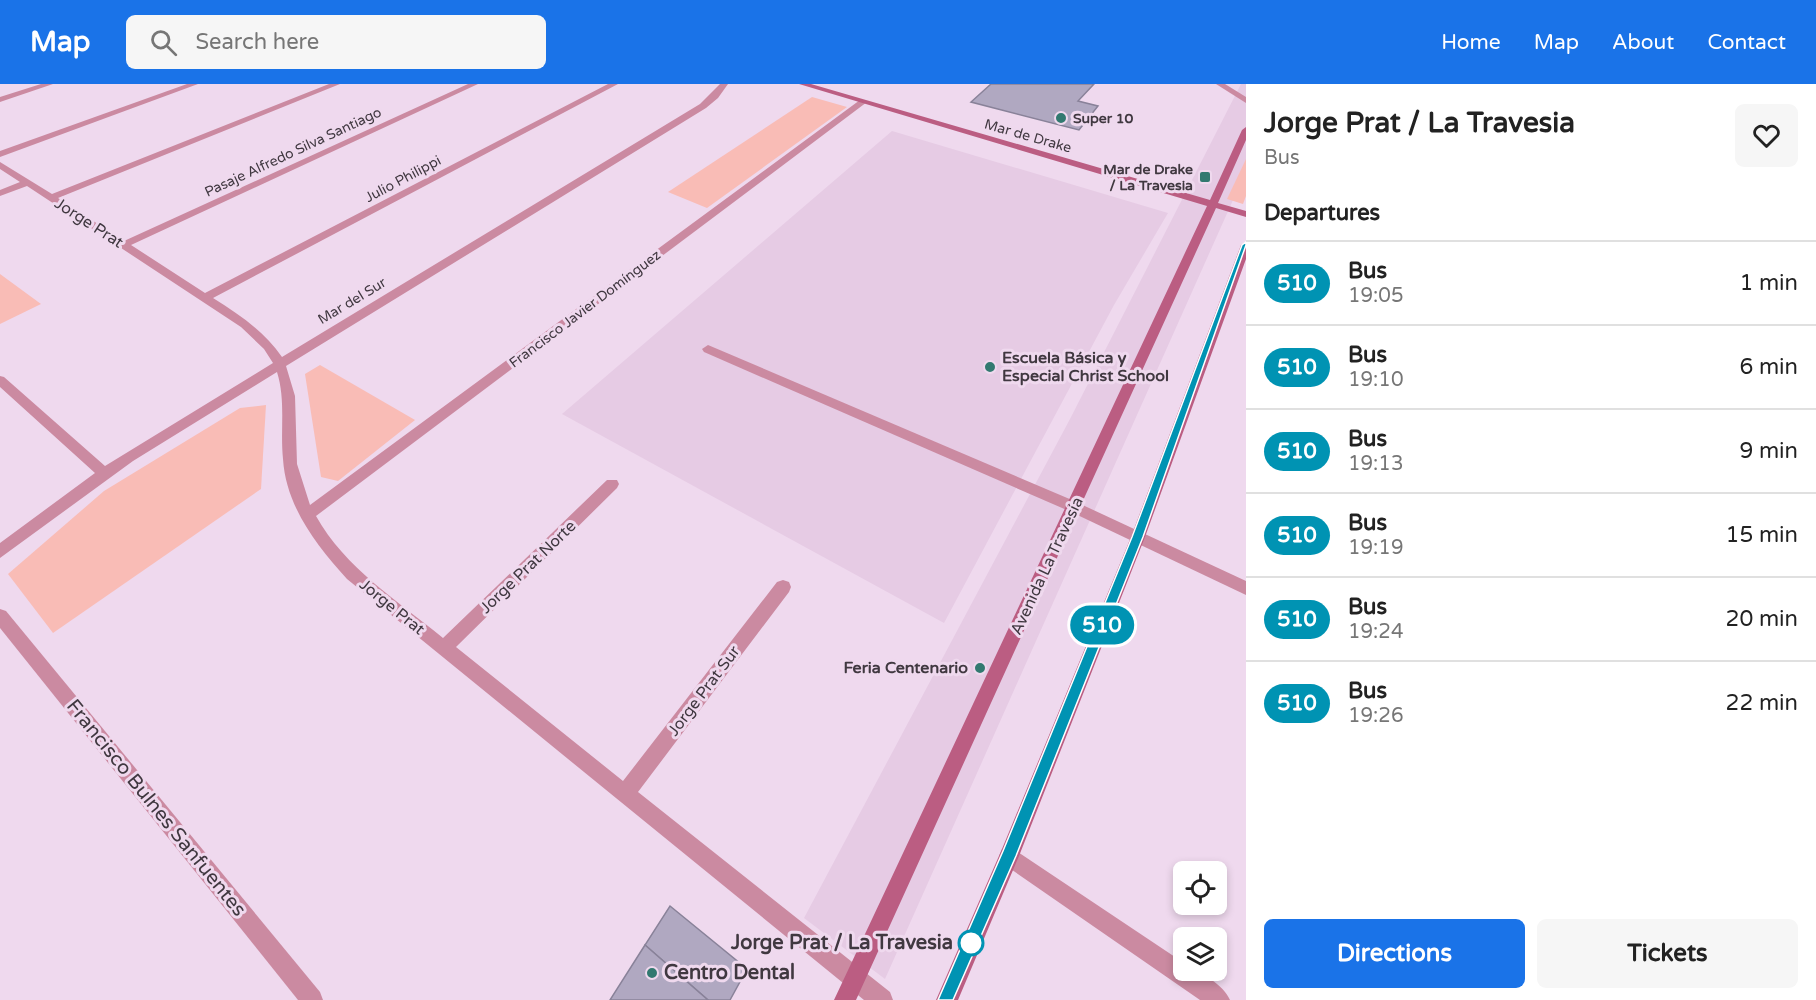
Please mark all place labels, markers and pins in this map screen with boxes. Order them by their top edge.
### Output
place label: Super 10 [1073,110,1134,127]
marker: Super 10 [1054,111,1068,125]
place label: Mar de Drake / La Travesia [1103,161,1193,194]
marker: Mar de Drake / La Travesia [1198,170,1212,184]
place label: Escuela Básica y Especial Christ School [1002,348,1169,386]
marker: Escuela Básica y Especial Christ School [983,360,997,374]
place label: Feria Centenario [843,658,968,678]
marker: Feria Centenario [973,661,987,675]
marker: Jorge Prat / La Travesia [958,930,984,956]
place label: Jorge Prat / La Travesia [730,931,953,955]
place label: Centro Dental [664,961,795,985]
marker: Centro Dental [645,966,659,980]

